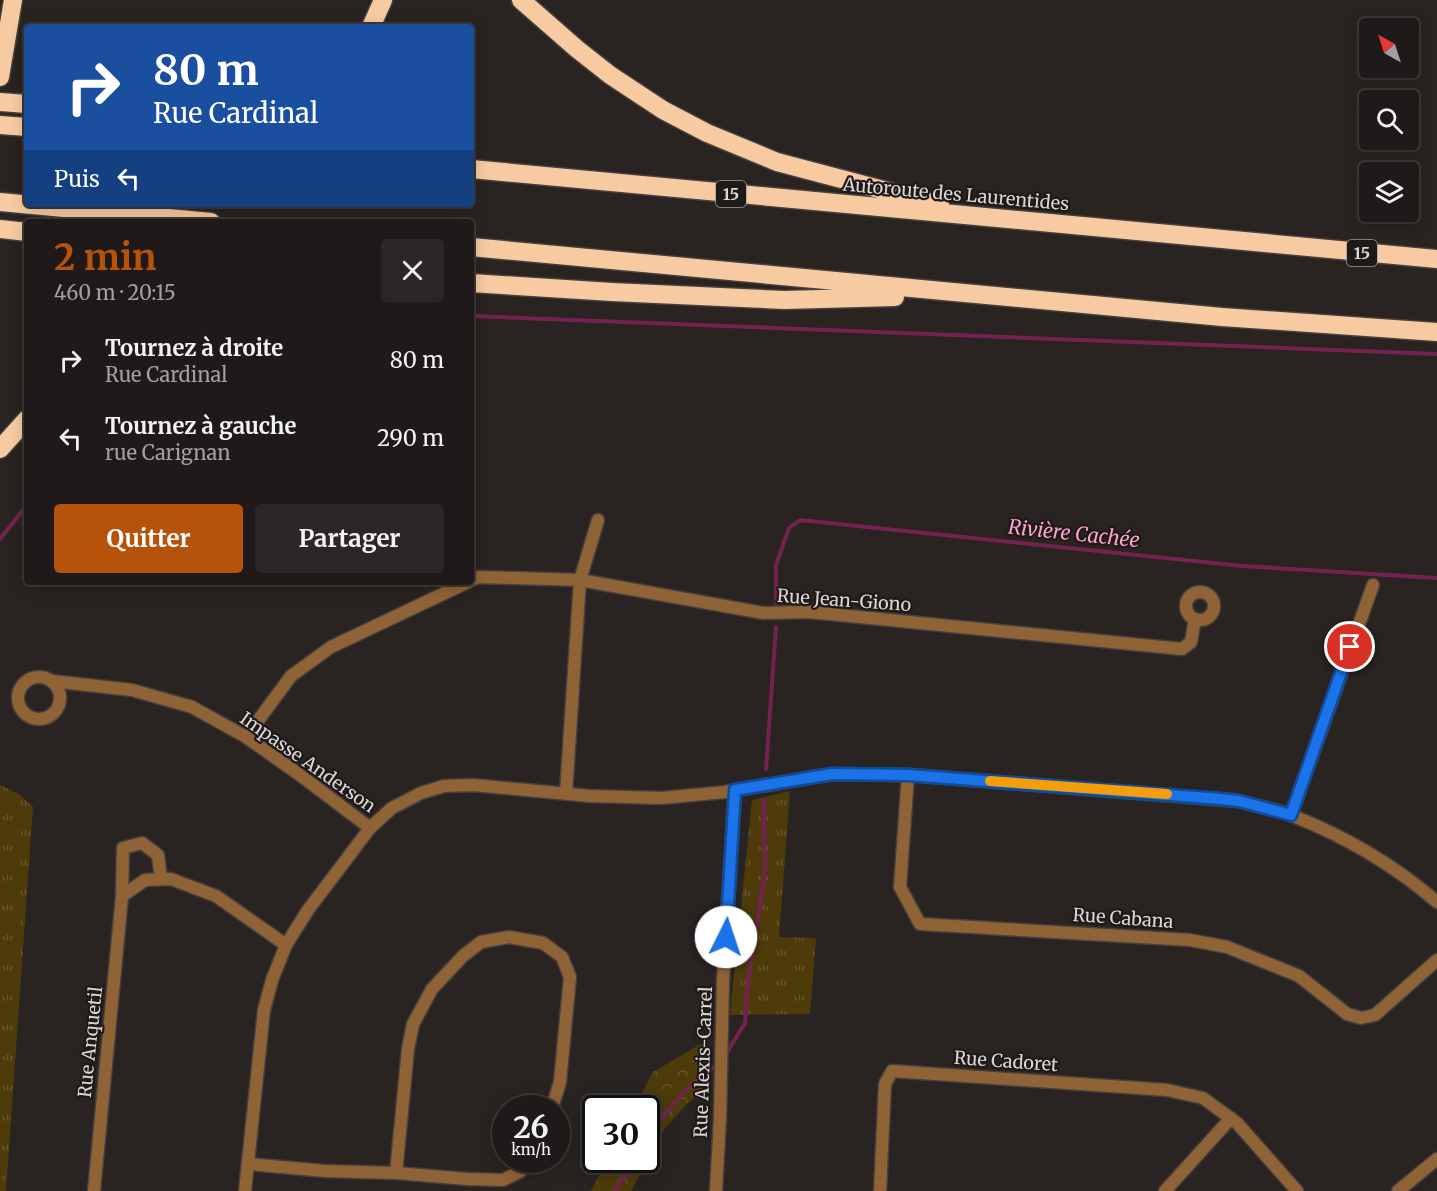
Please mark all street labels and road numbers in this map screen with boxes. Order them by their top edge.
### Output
street label: Autoroute des Laurentides [841,173,1070,215]
road number: 15 [716,181,746,207]
road number: 15 [1347,240,1377,266]
street label: Rue Jean-Giono [776,584,912,616]
street label: Impasse Anderson [236,707,380,817]
street label: Rue Cabana [1072,903,1174,933]
street label: Rue Anquetil [73,985,107,1099]
street label: Rue Alexis-Carrel [689,986,717,1138]
street label: Rue Cadoret [953,1046,1059,1076]

